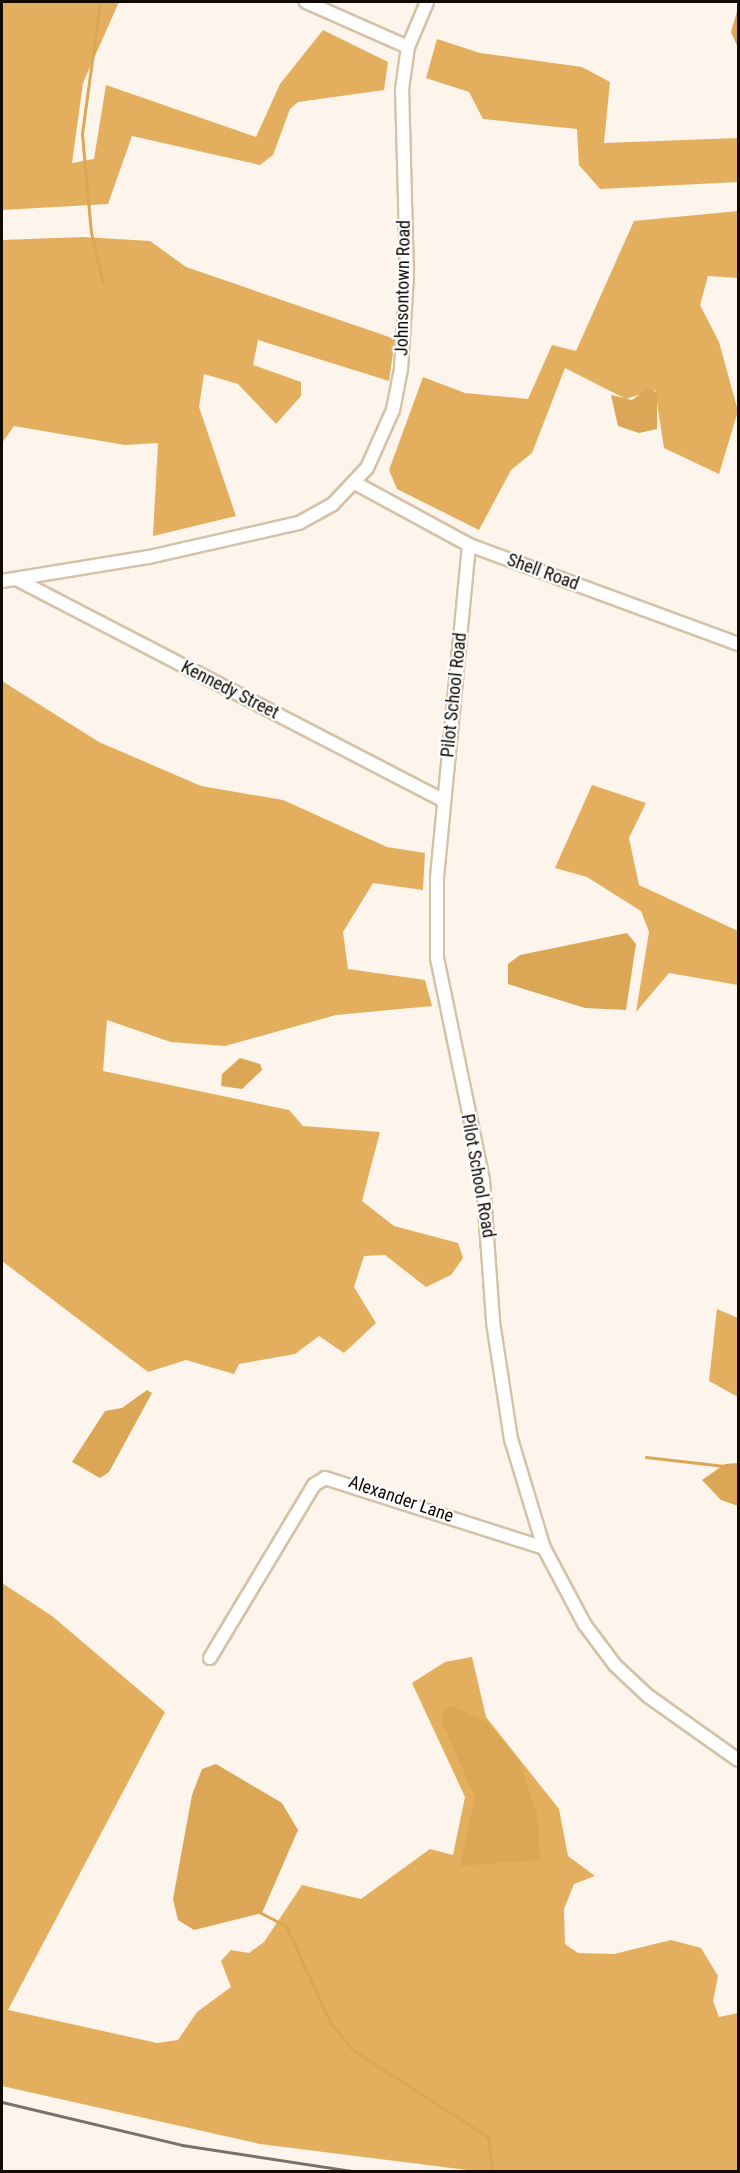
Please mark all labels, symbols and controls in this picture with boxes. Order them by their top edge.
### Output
street label: Johnsontown Road [391,220,415,356]
street label: Shell Road [504,549,582,595]
street label: Pilot School Road [437,631,471,759]
street label: Kennedy Street [178,656,282,724]
street label: Pilot School Road [456,1112,500,1240]
street label: Alexander Lane [346,1471,456,1527]

